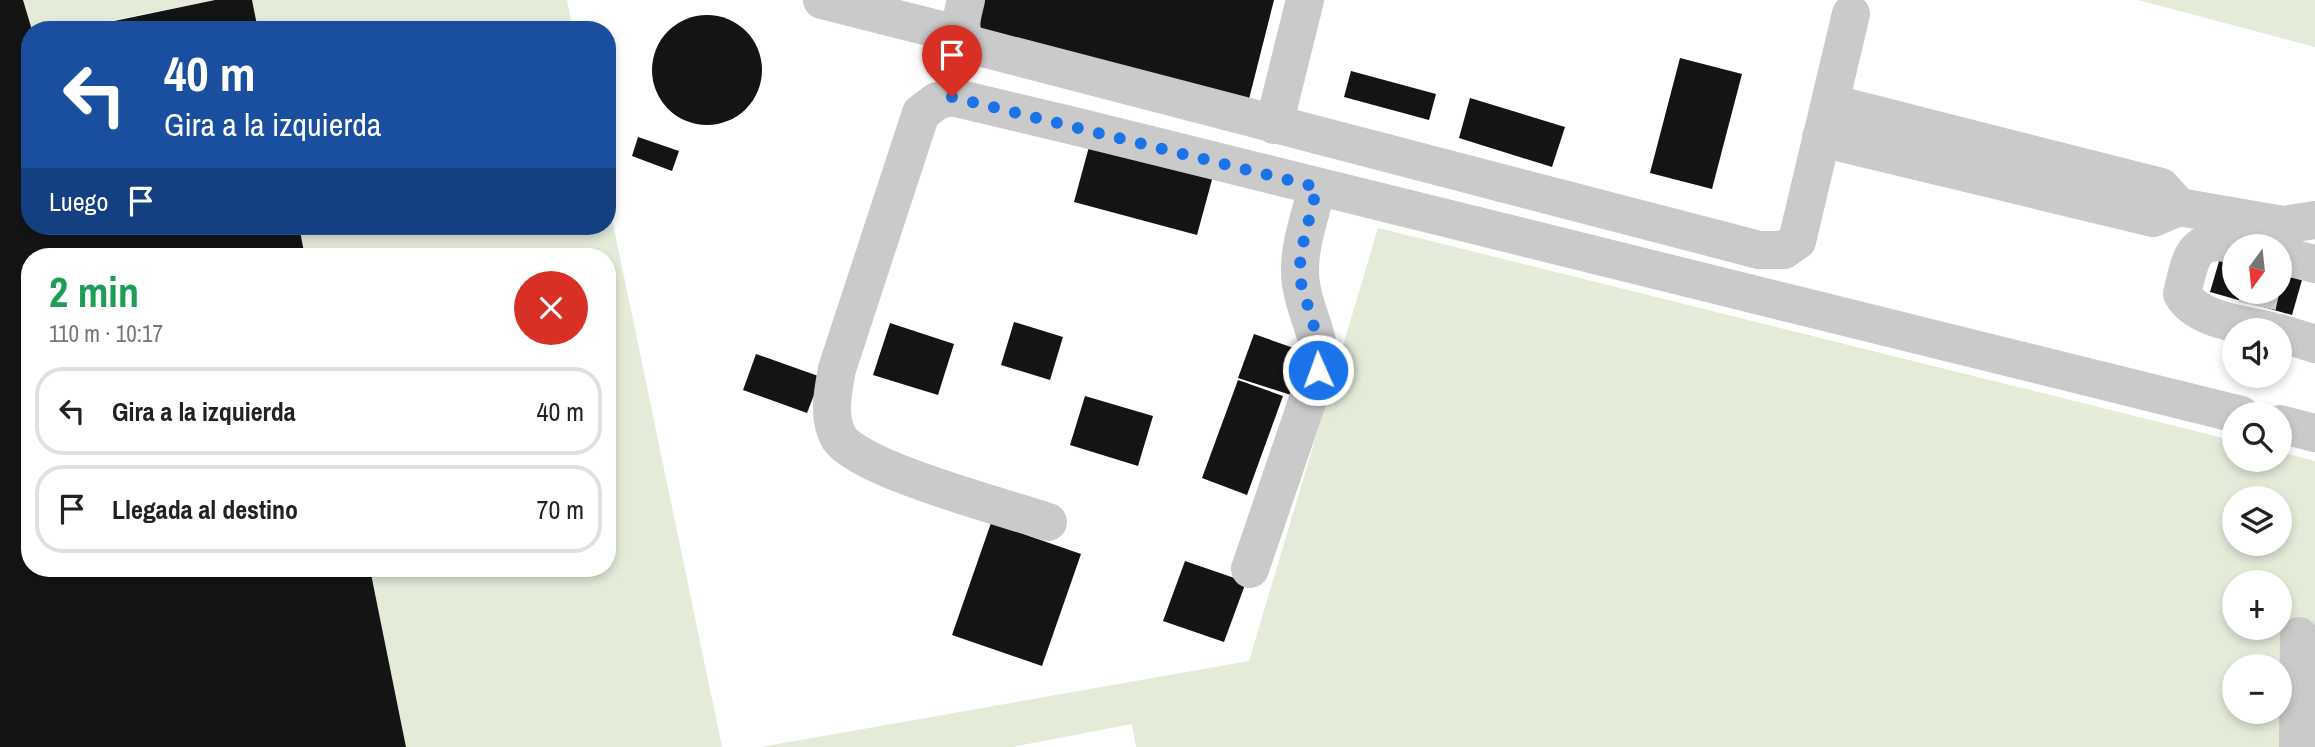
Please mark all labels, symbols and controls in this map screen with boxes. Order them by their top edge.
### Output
pin [922,25,982,97]
icon: arrive [933,36,971,74]
text: 40 m [164,40,256,106]
icon: left [49,49,140,140]
text: Gira a la izquierda [164,103,381,146]
icon: arrive [122,182,160,220]
text: Luego [49,184,108,219]
north arrow [2222,234,2292,304]
map controls [2222,234,2292,724]
text: 2 min [49,264,139,320]
button: close [514,271,588,345]
text: 110 m · 10:17 [49,318,163,349]
button: sound [2222,318,2292,388]
position arrow [1281,333,1355,407]
icon: left [53,392,91,430]
text: Gira a la izquierda [112,394,296,429]
text: 40 m [537,394,584,429]
button: search [2222,402,2292,472]
button: layers [2222,486,2292,556]
icon: arrive [53,490,91,528]
text: Llegada al destino [112,492,298,527]
text: 70 m [537,492,584,527]
button: + [2222,570,2292,640]
button: − [2222,654,2292,724]

